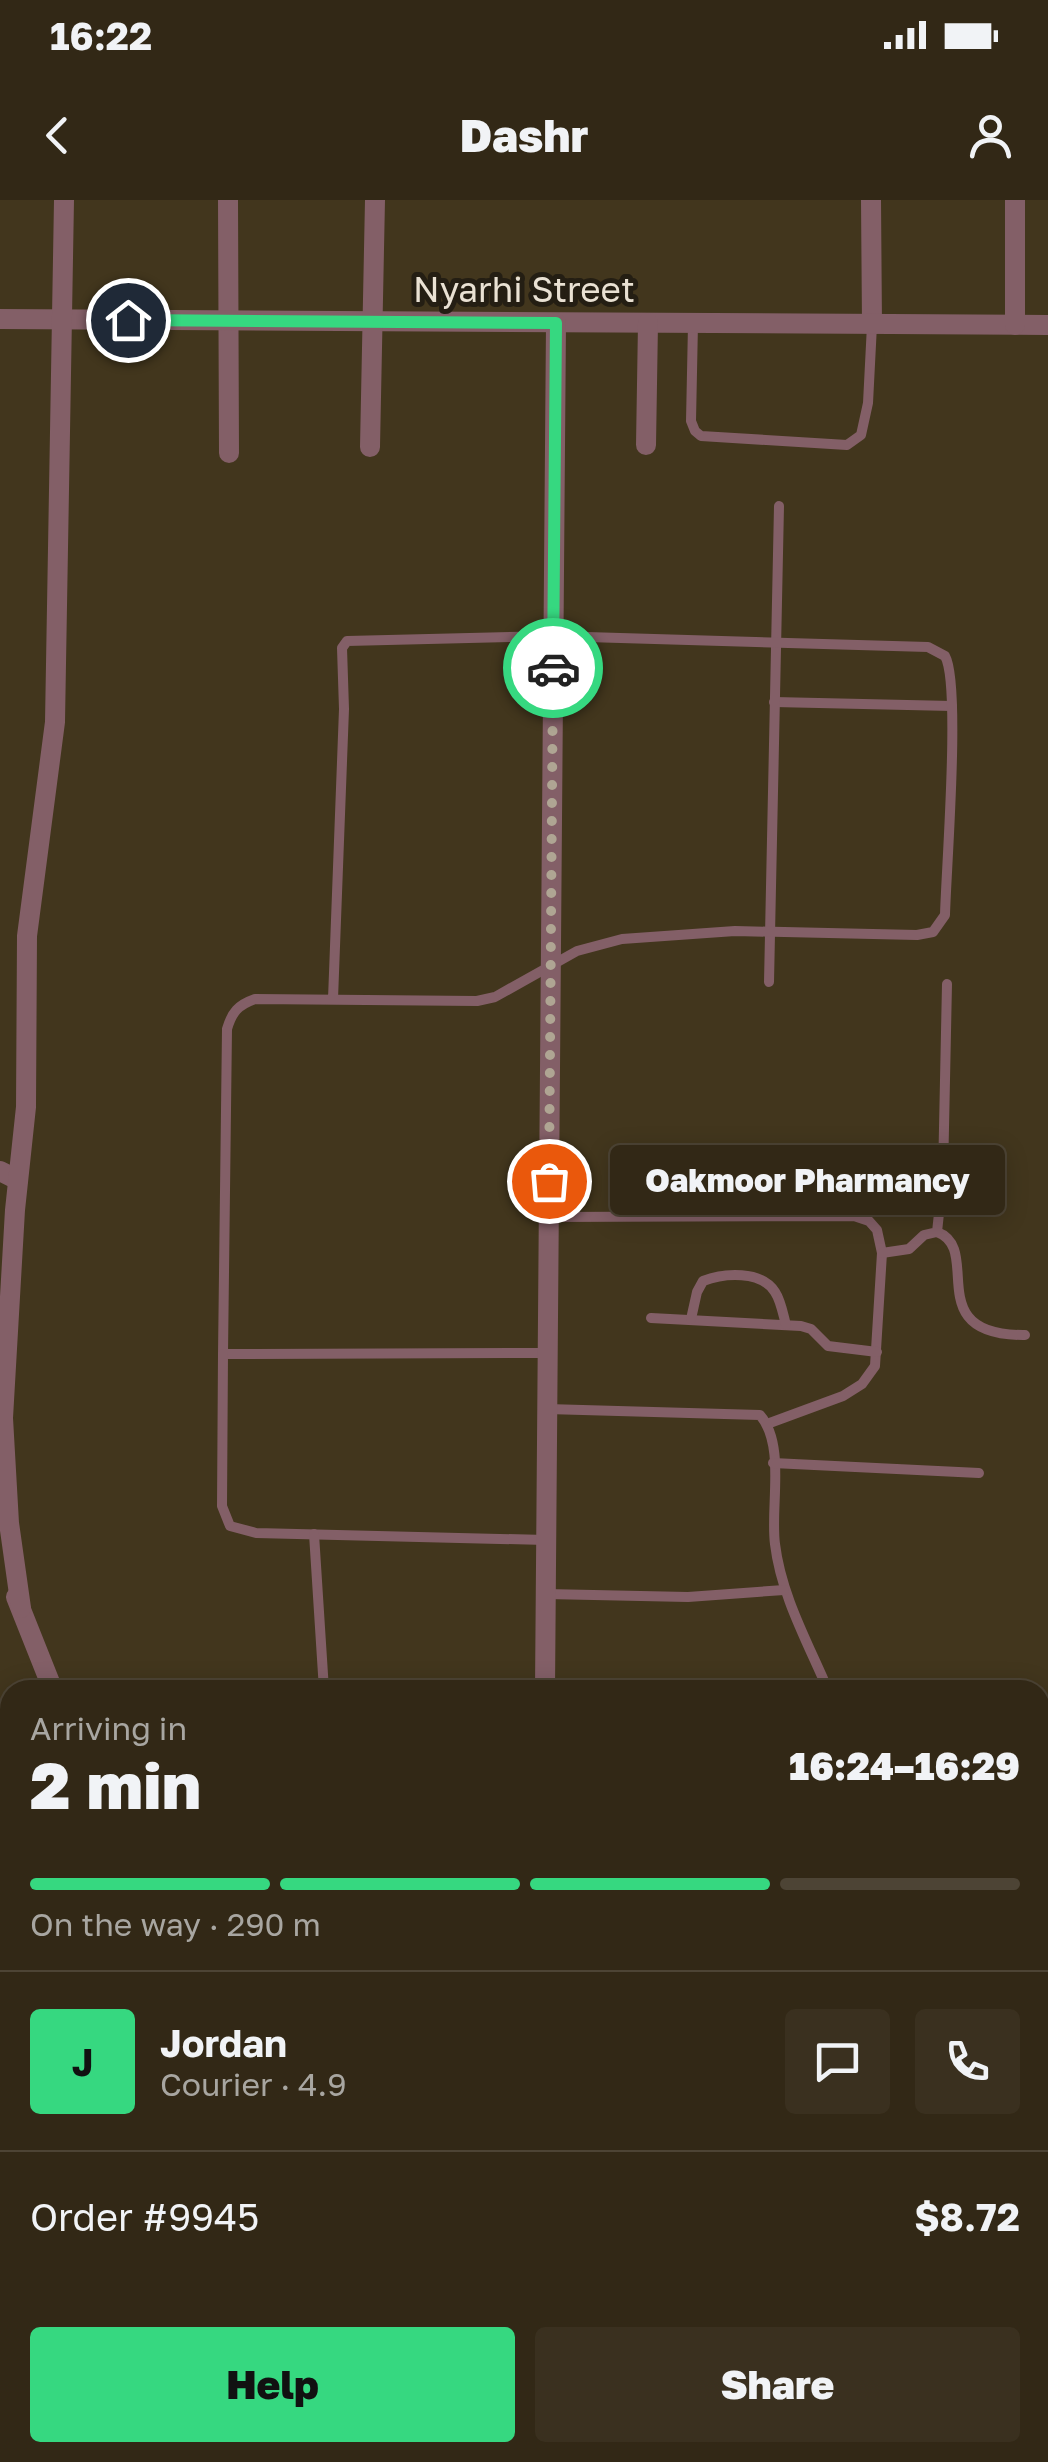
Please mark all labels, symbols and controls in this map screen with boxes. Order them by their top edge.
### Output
text: 16:22 [50,13,152,58]
icon: back [30,108,85,163]
text: Dashr [460,108,588,162]
icon: person [963,108,1018,163]
street label: Nyarhi Street [413,268,635,310]
pin [86,278,171,363]
icon: home [101,293,156,348]
courier [503,618,603,718]
icon: car [526,641,581,696]
pin [507,1139,592,1224]
callout: Oakmoor Pharmancy [609,1146,1004,1216]
icon: bag [522,1154,577,1209]
text: Oakmoor Pharmancy [645,1161,970,1199]
text: Arriving in [30,1709,187,1747]
text: 16:24–16:29 [789,1743,1020,1788]
text: 2 min [30,1745,201,1823]
text: On the way · 290 m [30,1905,321,1943]
button: chat [785,2009,890,2114]
button: phone [915,2009,1020,2114]
text: Jordan [160,2020,287,2065]
text: J [72,2039,93,2084]
text: Courier · 4.9 [160,2065,347,2103]
text: Order #9945 [30,2194,259,2239]
text: $8.72 [914,2194,1020,2239]
button: Help [30,2327,515,2442]
button: Share [535,2327,1020,2442]

